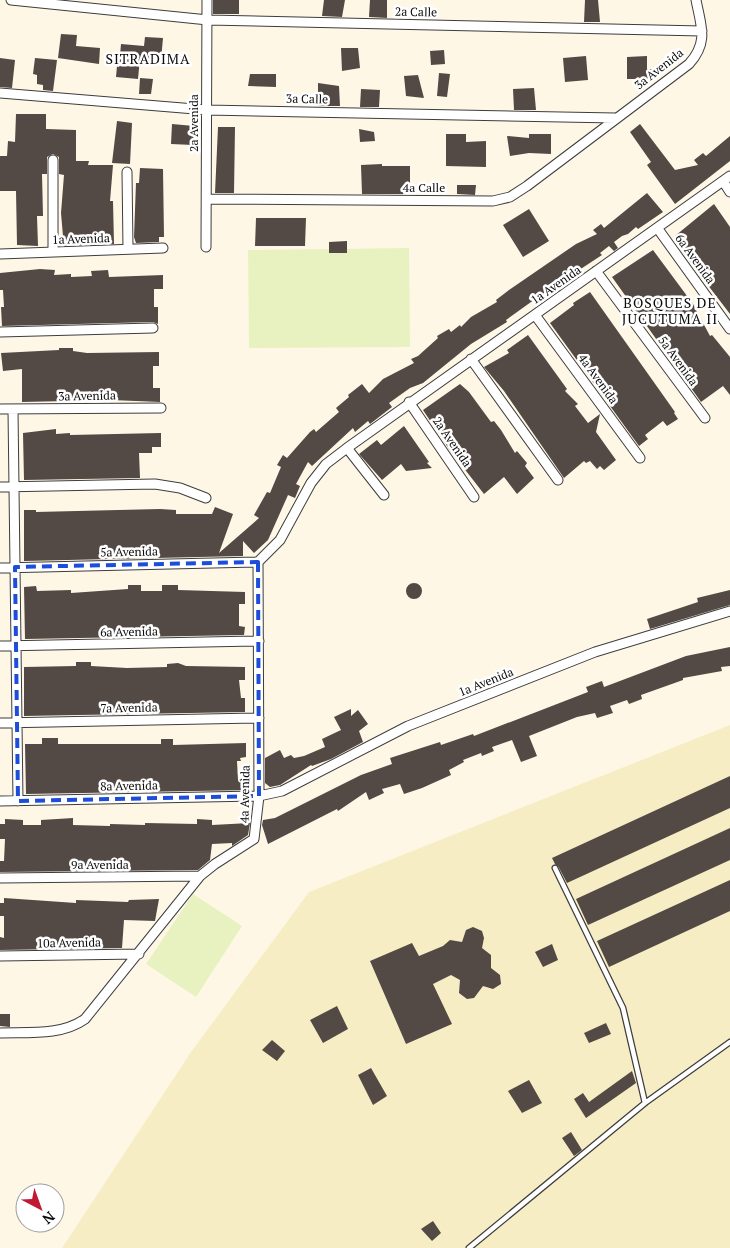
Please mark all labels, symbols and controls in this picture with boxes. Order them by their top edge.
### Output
street label: 2a Calle [395,4,437,19]
street label: 3a Avenida [631,45,686,92]
district label: SITRADIMA [105,49,191,68]
street label: 3a Calle [286,91,328,106]
street label: 2a Avenida [186,94,201,152]
street label: 4a Calle [403,180,445,195]
street label: 1a Avenida [52,230,110,247]
street label: 6a Avenida [672,231,718,287]
street label: 1a Avenida [528,262,584,307]
district label: BOSQUES DE JUCUTUMA II [622,293,718,328]
street label: 5a Avenida [655,333,701,389]
street label: 4a Avenida [575,351,621,407]
street label: 3a Avenida [58,387,116,404]
street label: 2a Avenida [430,414,475,470]
street label: 5a Avenida [100,543,158,560]
street label: 6a Avenida [100,623,158,640]
street label: 1a Avenida [456,664,515,699]
street label: 7a Avenida [100,700,158,715]
street label: 4a Avenida [236,765,253,823]
street label: 8a Avenida [100,777,158,794]
street label: 9a Avenida [71,857,129,872]
street label: 10a Avenida [37,934,101,951]
north arrow [15,1183,65,1233]
text: N [38,1208,59,1229]

